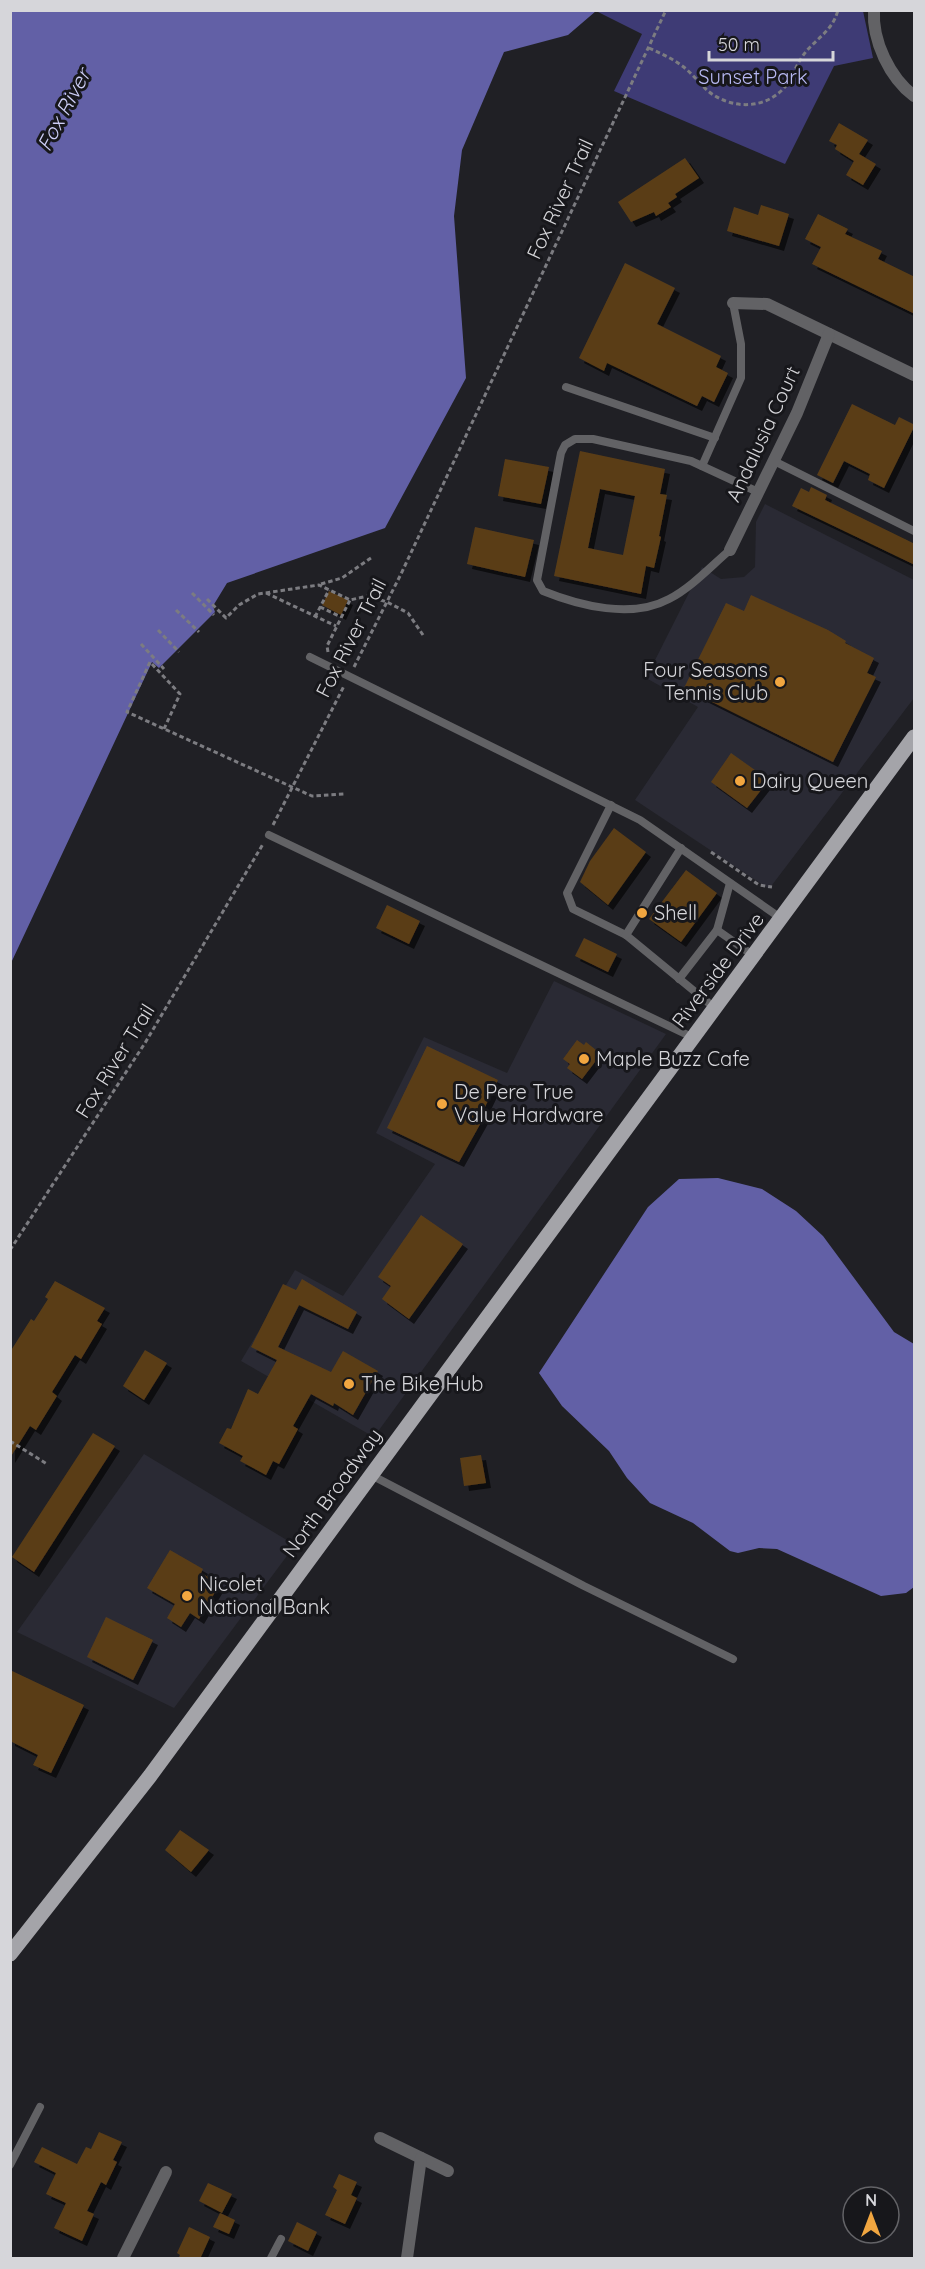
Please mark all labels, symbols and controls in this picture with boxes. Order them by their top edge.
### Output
scale bar [709,24,834,62]
text: 50 m [718,33,760,56]
water label: Fox River [31,61,97,155]
park label: Sunset Park [698,64,808,89]
street label: Fox River Trail [521,135,598,263]
street label: Andalusia Court [720,362,805,506]
street label: Fox River Trail [310,574,391,701]
place label: Four Seasons Tennis Club [643,657,768,705]
marker: Four Seasons Tennis Club [773,675,787,689]
place label: Dairy Queen [752,768,868,793]
marker: Dairy Queen [733,774,747,788]
place label: Shell [654,900,697,925]
marker: Shell [635,906,649,920]
street label: Riverside Drive [666,907,769,1032]
street label: Fox River Trail [70,999,160,1122]
place label: Maple Buzz Cafe [596,1046,750,1071]
marker: Maple Buzz Cafe [577,1052,591,1066]
place label: De Pere True Value Hardware [454,1079,604,1127]
marker: De Pere True Value Hardware [435,1097,449,1111]
place label: The Bike Hub [361,1371,483,1396]
marker: The Bike Hub [342,1377,356,1391]
street label: North Broadway [276,1423,387,1562]
place label: Nicolet National Bank [199,1571,330,1619]
marker: Nicolet National Bank [180,1589,194,1603]
north arrow [841,2185,901,2245]
text: N [865,2190,877,2210]

